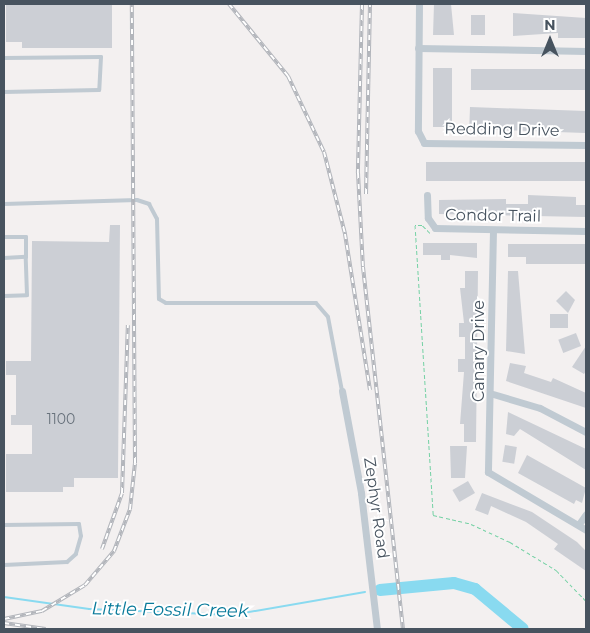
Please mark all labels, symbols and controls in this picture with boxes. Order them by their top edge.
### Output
north arrow [525,15,575,65]
text: N [544,16,556,34]
street label: Redding Drive [444,119,560,141]
street label: Condor Trail [445,206,541,226]
street label: Canary Drive [469,300,489,402]
house number: 1100 [47,411,75,427]
street label: Zephyr Road [359,456,393,560]
water label: Little Fossil Creek [91,598,249,622]

